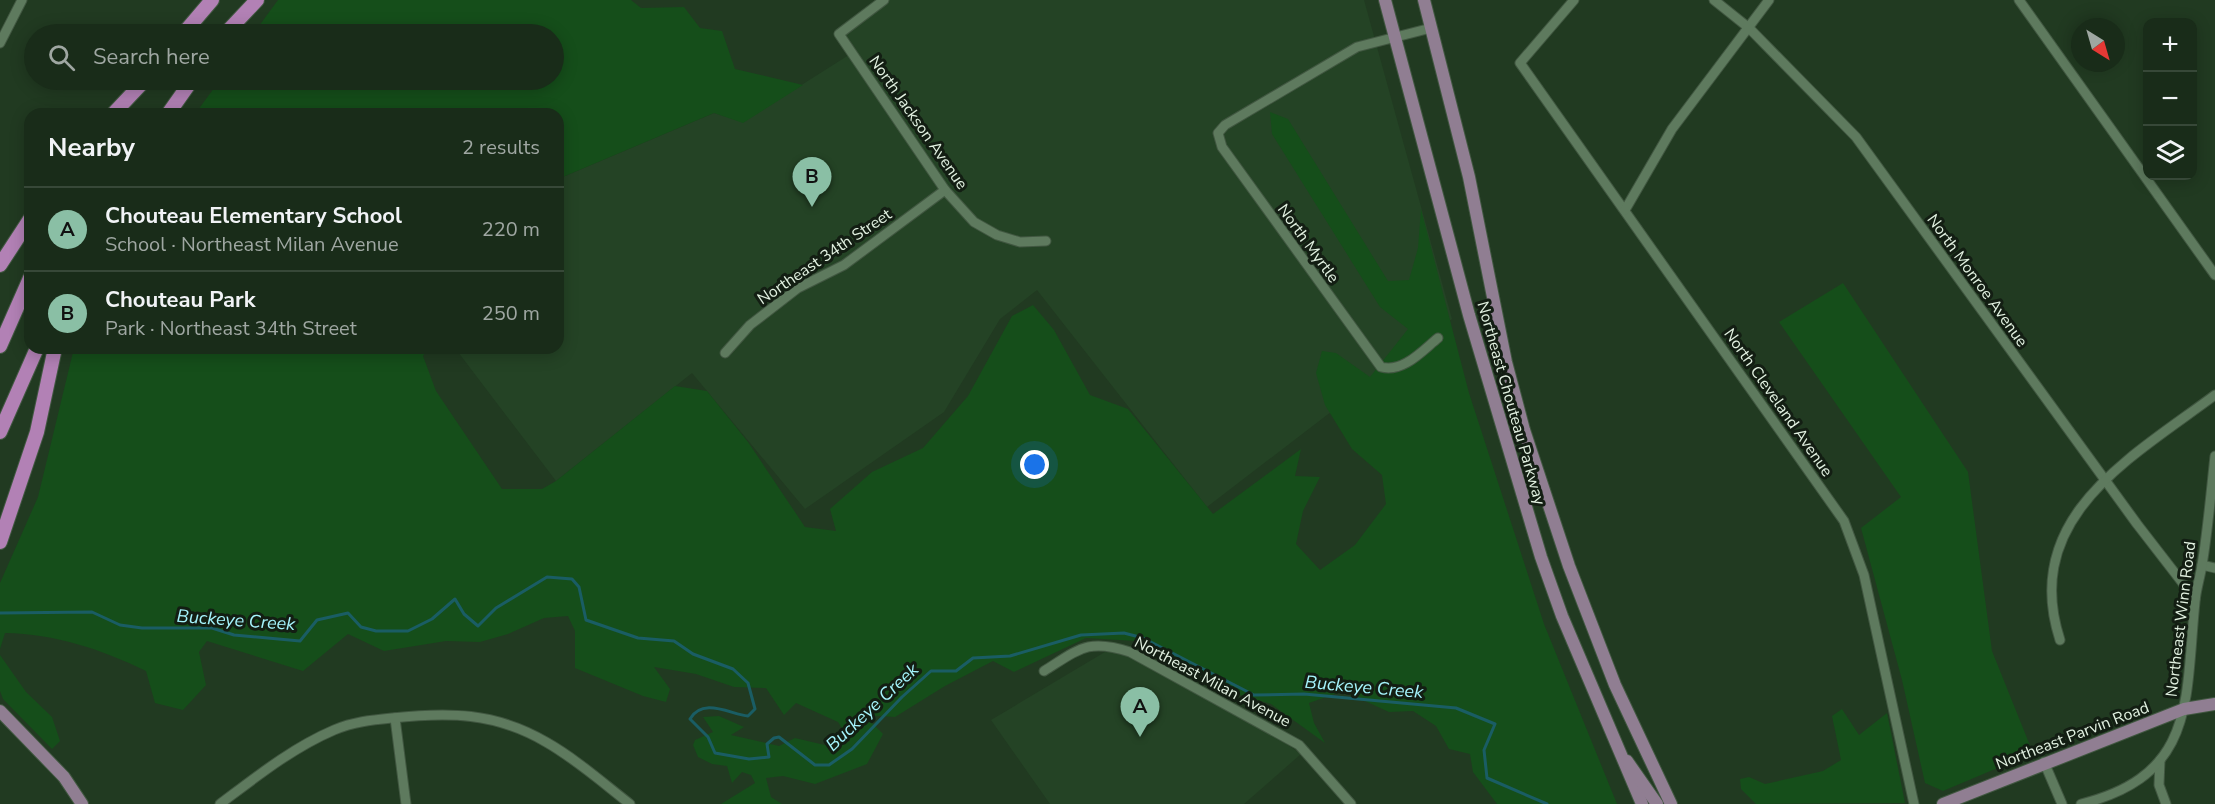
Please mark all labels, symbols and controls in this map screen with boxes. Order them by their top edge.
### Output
north arrow [2071,18,2125,72]
map controls [2143,18,2197,180]
button: + [2143,18,2197,72]
search box [24,24,564,90]
icon: search [45,41,78,74]
text: Search here [93,42,210,72]
street label: North Jackson Avenue [864,51,973,194]
button: − [2143,72,2197,126]
button: layers [2143,126,2197,180]
text: Nearby [48,130,135,165]
text: 2 results [462,134,540,161]
pin: B [792,158,832,207]
street label: North Myrtle [1272,200,1344,287]
text: Chouteau Elementary School [105,201,402,231]
street label: Northeast 34th Street [753,203,896,310]
street label: North Monroe Avenue [1922,210,2033,351]
text: A [60,216,75,243]
text: 220 m [482,216,540,243]
text: School · Northeast Milan Avenue [105,231,399,258]
text: Chouteau Park [105,285,255,315]
street label: Northeast Chouteau Parkway [1471,299,1551,508]
text: B [61,300,74,327]
text: 250 m [482,300,540,327]
text: Park · Northeast 34th Street [105,315,357,342]
street label: North Cleveland Avenue [1719,324,1838,481]
your location [1020,450,1049,479]
street label: Northeast Winn Road [2161,540,2201,698]
water label: Buckeye Creek [176,604,297,636]
street label: Northeast Milan Avenue [1132,632,1294,730]
water label: Buckeye Creek [820,657,924,756]
water label: Buckeye Creek [1304,670,1425,704]
pin: A [1120,688,1160,737]
street label: Northeast Parvin Road [1992,697,2152,775]

